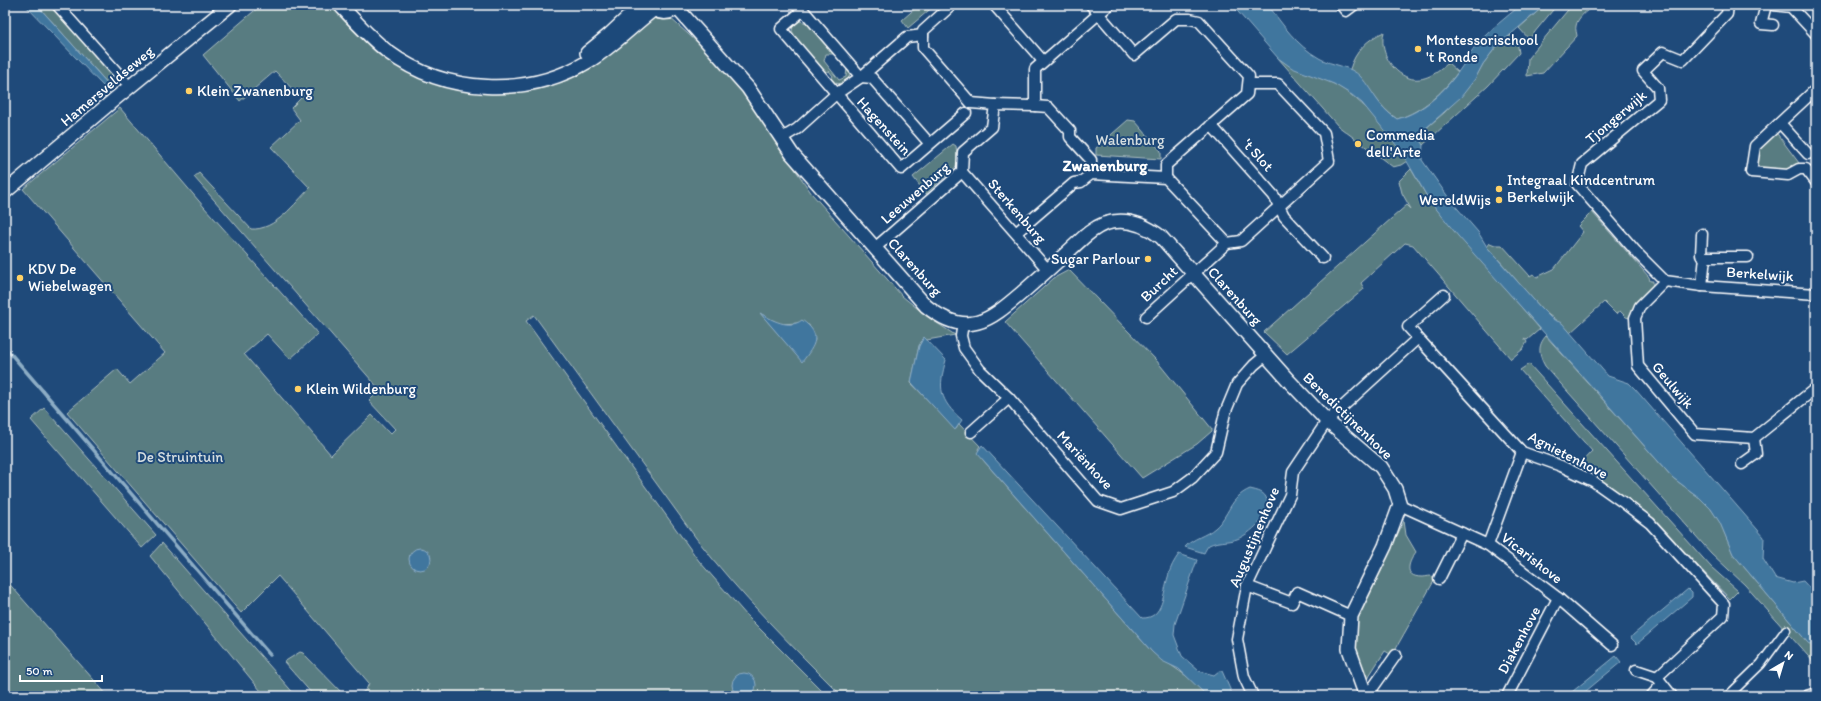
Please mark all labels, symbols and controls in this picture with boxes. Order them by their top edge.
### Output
place label: Montessorischool 't Ronde [1426,31,1539,66]
street label: Hamersveldseweg [57,42,157,130]
marker: Montessorischool 't Ronde [1413,44,1423,54]
place label: Klein Zwanenburg [197,82,313,100]
marker: Klein Zwanenburg [184,86,194,96]
street label: Tjongerwijk [1582,86,1650,148]
street label: Hagenstein [853,93,915,159]
place label: Commedia dell'Arte [1366,126,1435,161]
park label: Walenburg [1095,131,1165,149]
street label: 't Slot [1239,135,1278,175]
marker: Commedia dell'Arte [1353,139,1363,149]
district label: Zwanenburg [1063,156,1148,176]
street label: Leeuwenburg [877,158,953,228]
place label: Integraal Kindcentrum Berkelwijk [1507,171,1656,206]
street label: Sterkenburg [984,175,1050,247]
marker: Integraal Kindcentrum Berkelwijk [1494,184,1504,194]
place label: WereldWijs [1419,191,1491,209]
marker: WereldWijs [1494,195,1504,205]
street label: Clarenburg [884,234,946,300]
place label: Sugar Parlour [1051,250,1140,268]
marker: Sugar Parlour [1143,254,1153,264]
place label: KDV De Wiebelwagen [28,260,112,295]
street label: Burcht [1137,262,1182,306]
street label: Clarenburg [1204,263,1266,329]
street label: Berkelwijk [1726,263,1794,285]
marker: KDV De Wiebelwagen [15,273,25,283]
street label: Geulwijk [1648,358,1698,412]
street label: Benedictijnenhove [1299,369,1397,463]
place label: Klein Wildenburg [306,380,416,398]
marker: Klein Wildenburg [293,384,303,394]
street label: Mariënhove [1053,427,1117,493]
street label: Agnietenhove [1525,427,1611,483]
park label: De Struintuin [137,448,223,466]
street label: Augustijnenhove [1225,484,1283,590]
street label: Vicarishove [1498,528,1566,588]
street label: Diakenhove [1494,603,1544,677]
north arrow [1763,643,1803,683]
text: N [1782,648,1796,663]
scale bar [20,657,102,683]
text: 50 m [26,664,52,678]

